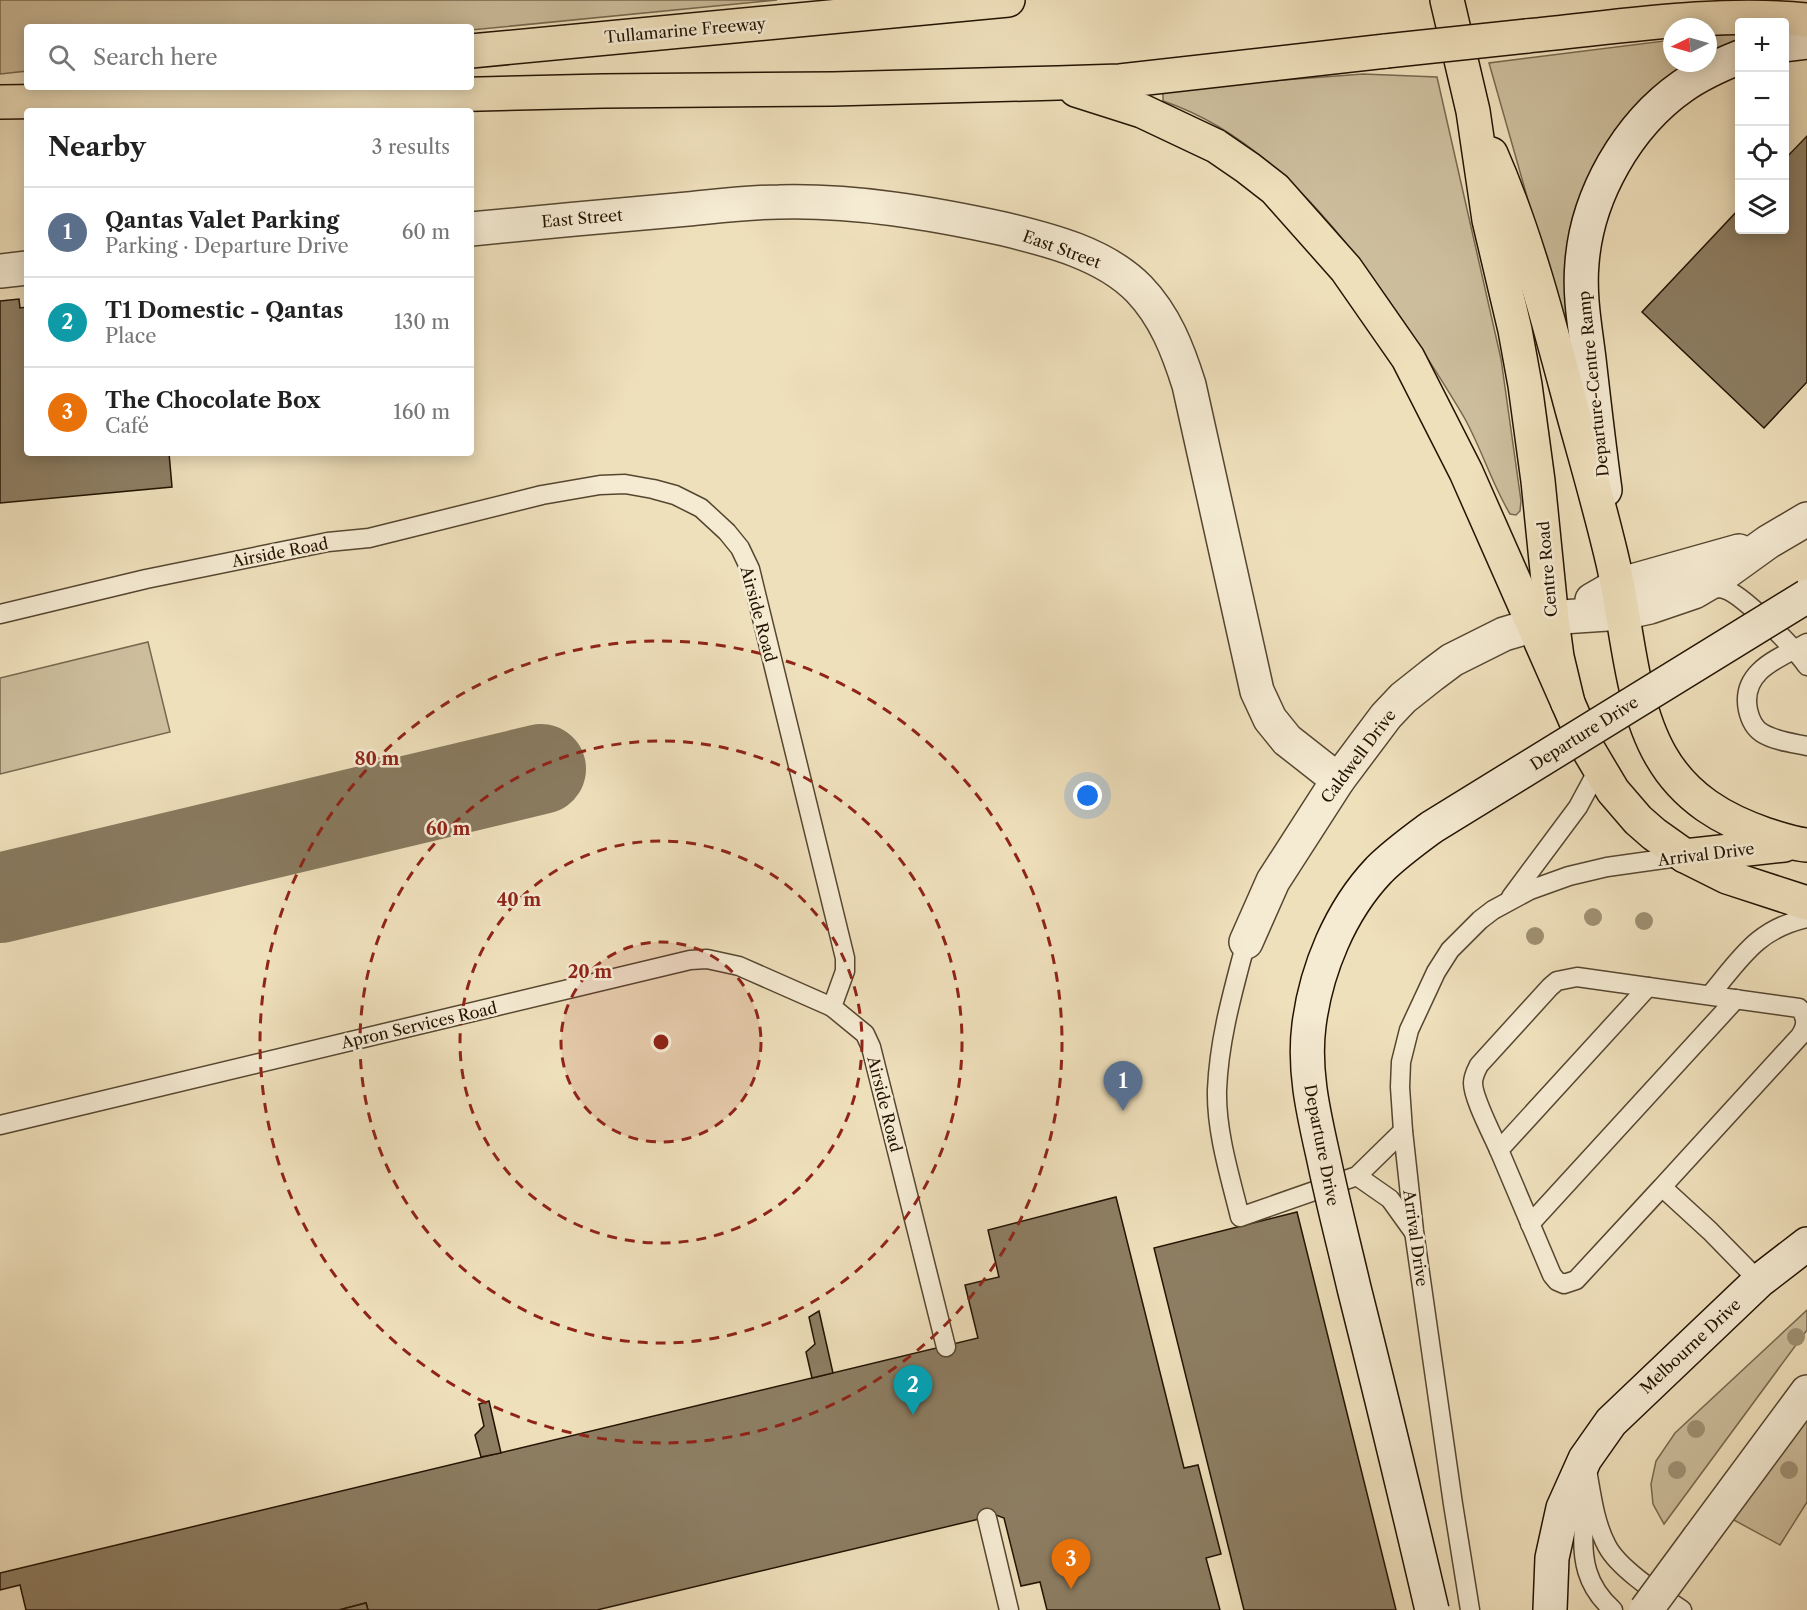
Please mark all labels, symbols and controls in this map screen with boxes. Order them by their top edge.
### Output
street label: Tullamarine Freeway [604,13,767,47]
north arrow [1663,18,1717,72]
map controls [1735,18,1789,234]
button: + [1735,18,1789,72]
search box [24,24,474,90]
icon: search [45,41,78,74]
text: Search here [93,44,218,71]
button: − [1735,72,1789,126]
button: locate [1735,126,1789,180]
text: Nearby [48,131,146,163]
text: 3 results [372,135,450,159]
button: layers [1735,180,1789,234]
street label: East Street [540,204,624,232]
text: Qantas Valet Parking [105,207,339,234]
text: 1 [63,220,72,244]
text: 60 m [402,220,450,244]
street label: East Street [1020,226,1104,272]
text: Parking · Departure Drive [105,234,349,258]
street label: Departure-Centre Ramp [1573,290,1613,478]
text: T1 Domestic - Qantas [105,297,343,324]
text: 2 [62,310,73,334]
text: 130 m [394,310,450,334]
text: Place [105,324,156,348]
text: The Chocolate Box [105,387,320,414]
text: 3 [62,400,73,424]
text: 160 m [393,400,450,424]
text: Café [105,414,149,438]
street label: Centre Road [1533,520,1561,618]
street label: Airside Road [229,533,330,571]
street label: Airside Road [736,563,781,664]
street label: Departure Drive [1526,692,1642,774]
street label: Caldwell Drive [1316,705,1400,807]
text: 80 m [354,748,400,770]
your location [1073,781,1102,810]
text: 60 m [426,818,470,840]
street label: Arrival Drive [1656,838,1756,870]
text: 40 m [497,889,541,911]
text: 20 m [568,961,612,983]
street label: Apron Services Road [338,997,499,1053]
centre of rings [651,1032,671,1052]
street label: Airside Road [863,1053,907,1154]
pin: 1 [1104,1062,1142,1111]
street label: Departure Drive [1300,1082,1344,1208]
street label: Arrival Drive [1399,1187,1433,1288]
street label: Melbourne Drive [1636,1294,1745,1398]
pin: 2 [894,1366,932,1415]
pin: 3 [1052,1540,1090,1589]

